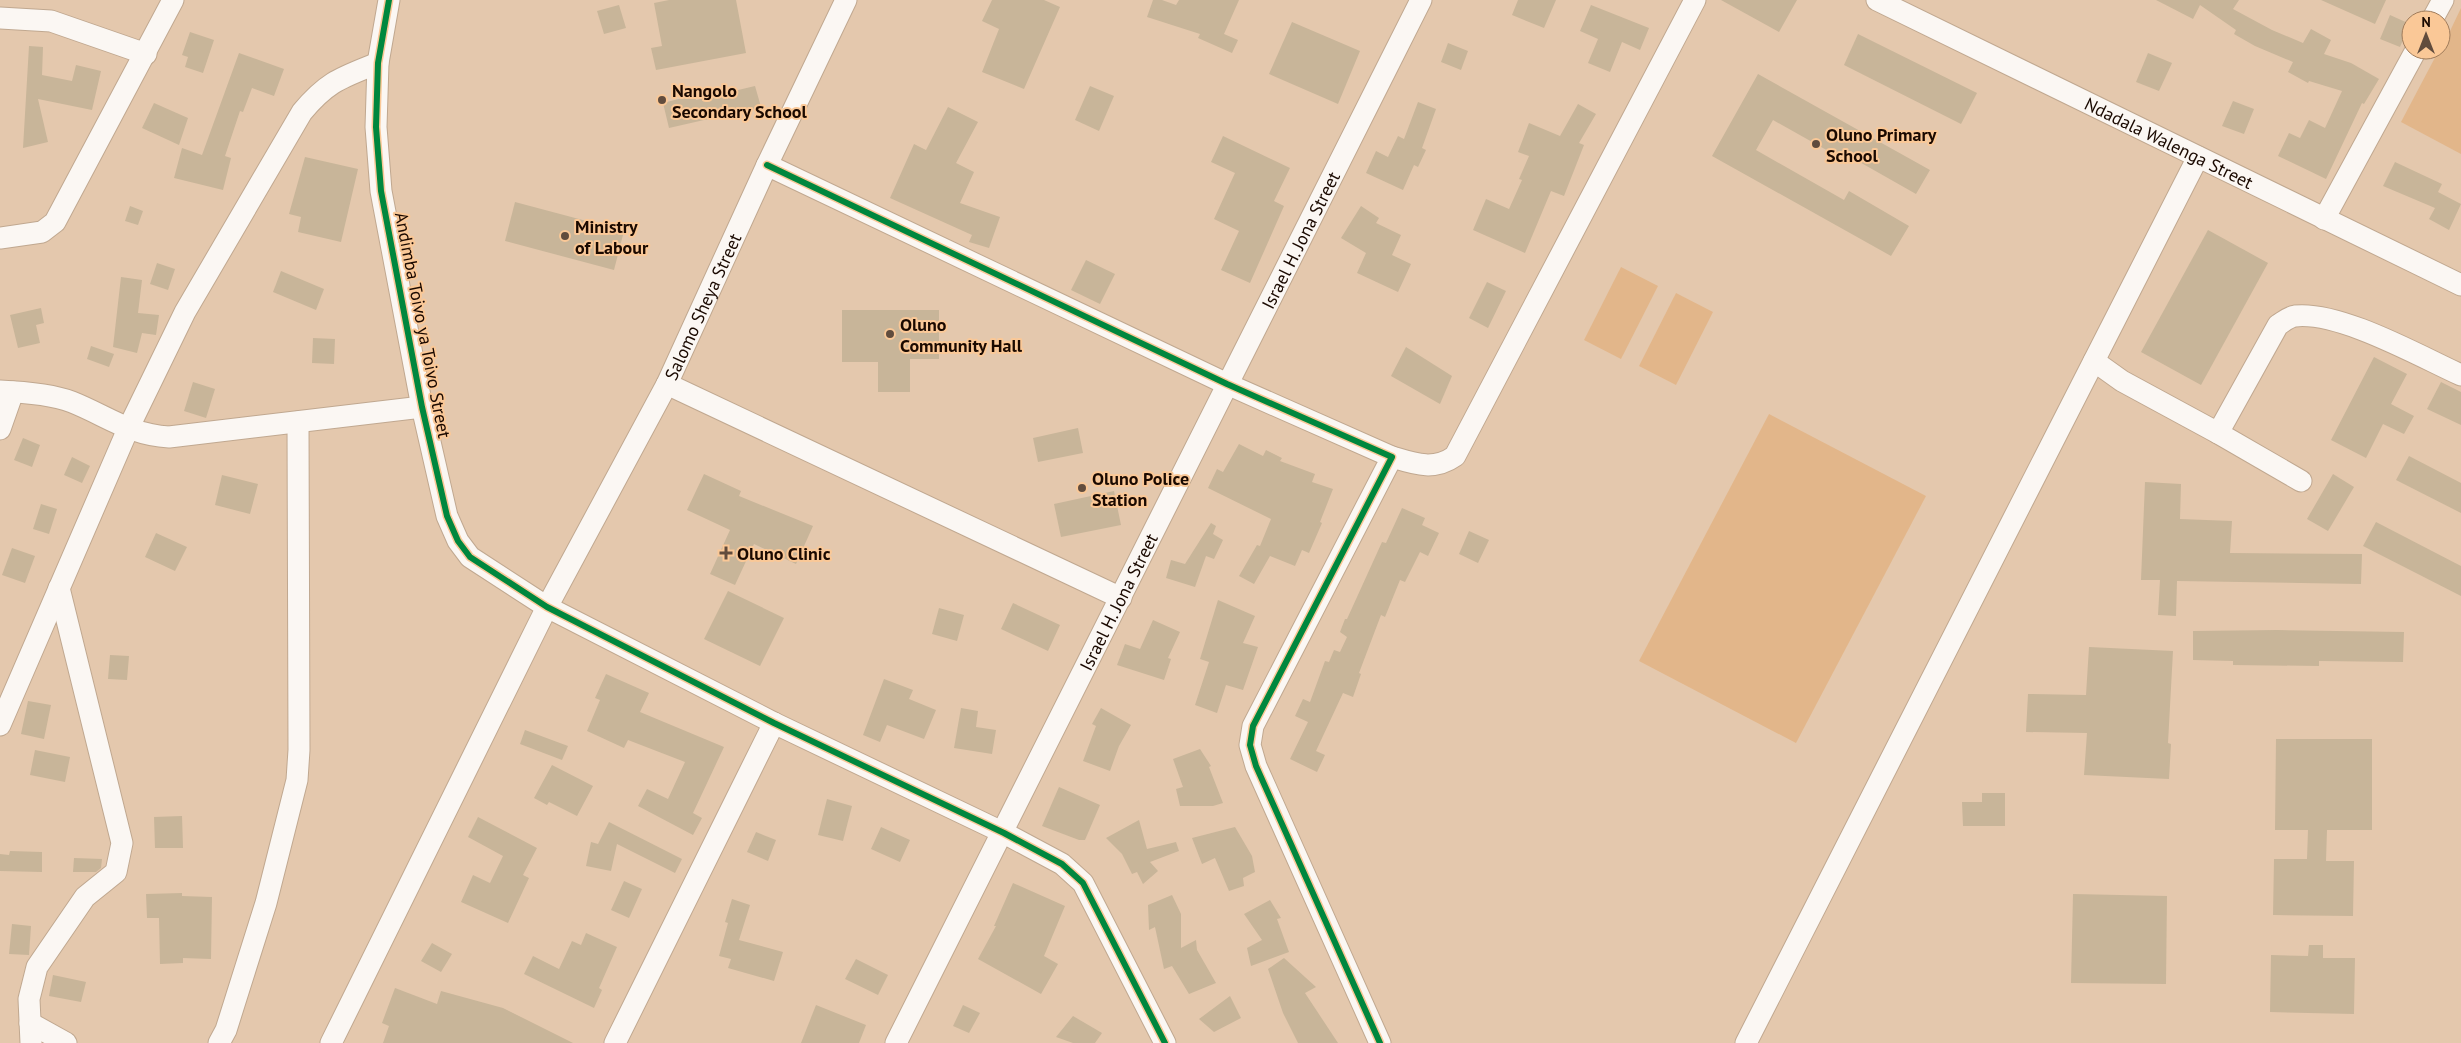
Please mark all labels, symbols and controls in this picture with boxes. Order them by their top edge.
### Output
north arrow [2401,10,2451,60]
text: N [2421,13,2431,31]
place label: Nangolo Secondary School [672,79,807,123]
street label: Ndadala Walenga Street [2081,92,2257,193]
marker: Nangolo Secondary School [656,94,668,106]
place label: Oluno Primary School [1826,123,1937,167]
marker: Oluno Primary School [1810,138,1822,150]
street label: Israel H. Jona Street [1256,167,1344,313]
street label: Andimba Toivo ya Toivo Street [390,210,456,440]
place label: Ministry of Labour [575,215,649,259]
street label: Salomo Sheya Street [659,229,746,384]
marker: Ministry of Labour [559,230,571,242]
place label: Oluno Community Hall [900,313,1023,357]
marker: Oluno Community Hall [884,328,896,340]
place label: Oluno Police Station [1092,467,1189,511]
marker: Oluno Police Station [1076,482,1088,494]
street label: Israel H. Jona Street [1074,529,1162,674]
place label: Oluno Clinic [737,542,831,565]
marker: Oluno Clinic [719,546,733,560]

